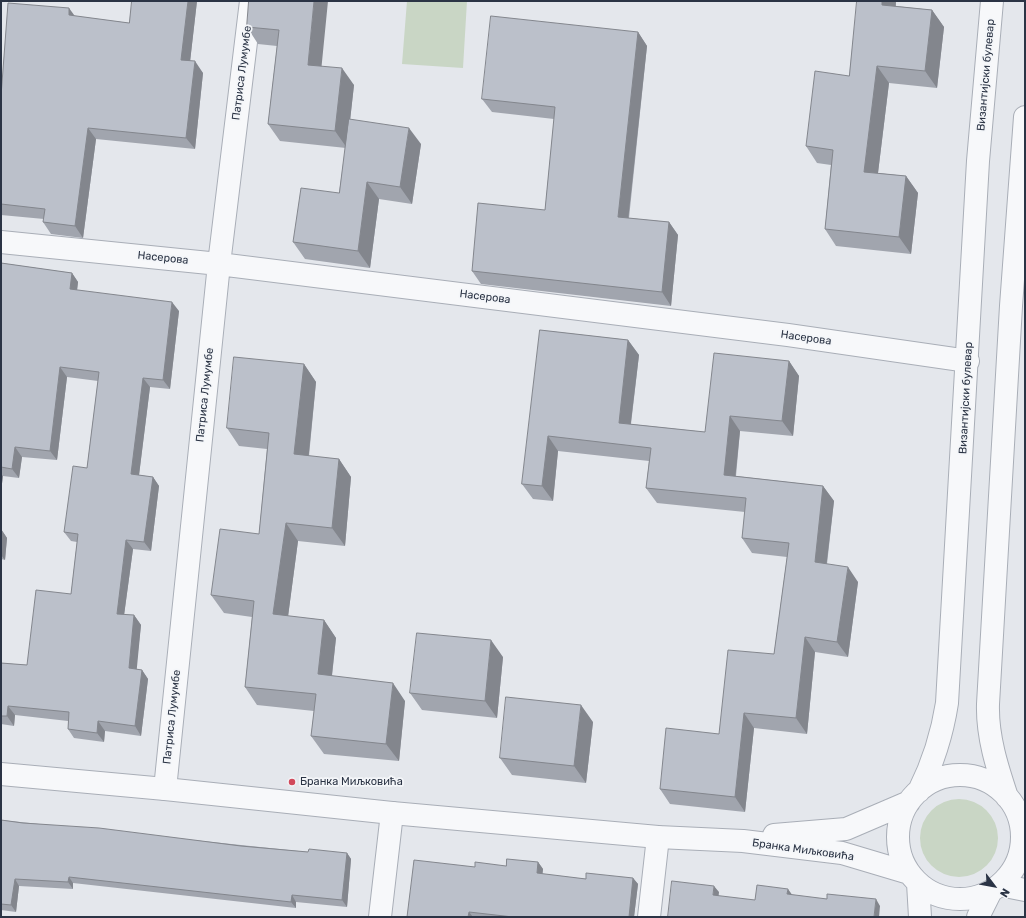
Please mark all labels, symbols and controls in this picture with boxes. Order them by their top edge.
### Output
street label: Византијски булевар [975,18,997,132]
street label: Патриса Лумумбе [230,25,254,121]
street label: Насерова [137,249,189,267]
street label: Насерова [459,287,511,307]
street label: Насерова [780,328,832,348]
street label: Византијски булевар [956,342,976,454]
street label: Патриса Лумумбе [193,347,217,443]
street label: Патриса Лумумбе [160,669,184,765]
place label: Бранка Миљковића [300,775,403,789]
marker: Бранка Миљковића [287,777,297,787]
street label: Бранка Миљковића [751,836,855,864]
north arrow [974,866,1014,906]
text: N [997,886,1012,899]

